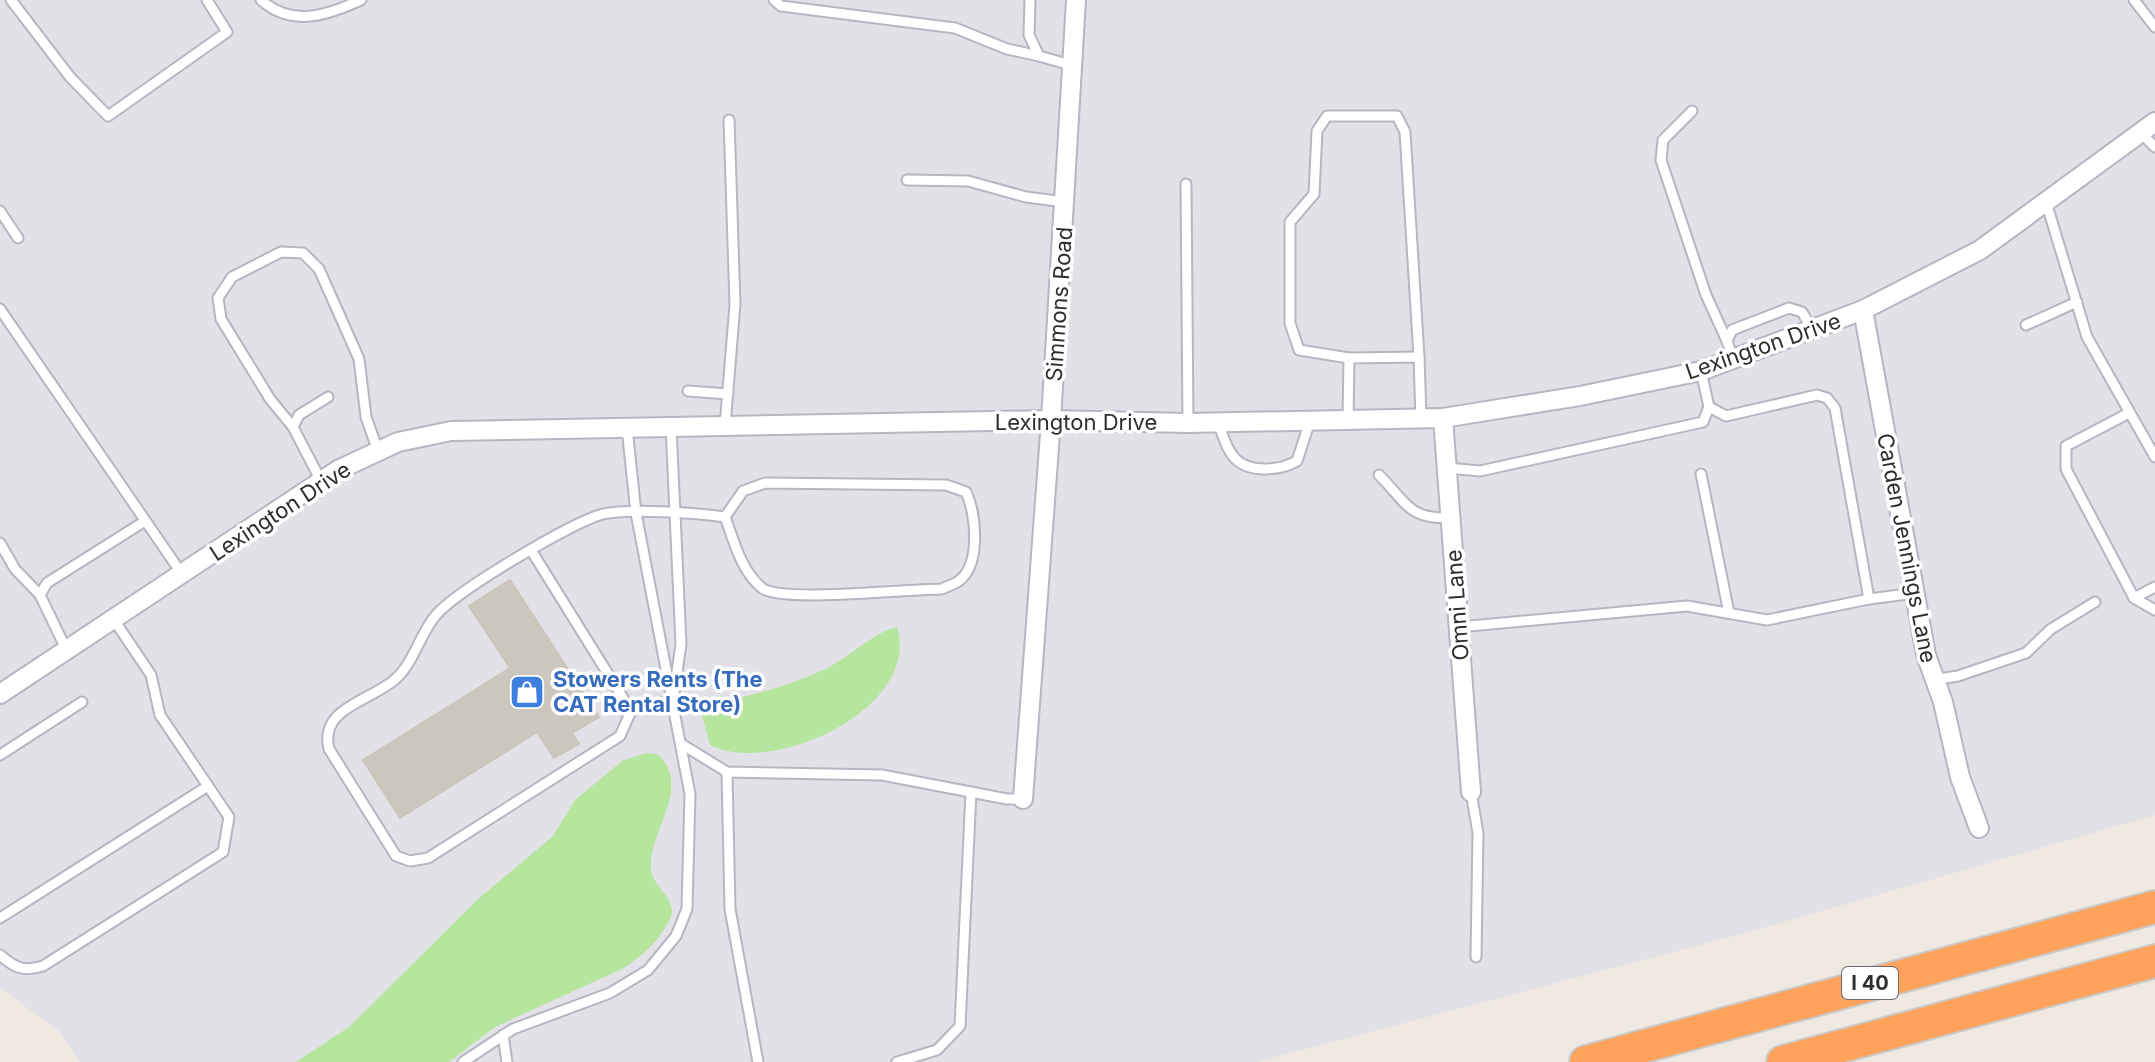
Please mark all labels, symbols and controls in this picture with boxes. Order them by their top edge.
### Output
street label: Simmons Road [1041,226,1077,382]
street label: Lexington Drive [1682,307,1844,385]
street label: Lexington Drive [995,409,1157,435]
street label: Carden Jennings Lane [1872,431,1942,665]
street label: Lexington Drive [205,456,355,566]
street label: Omni Lane [1440,549,1474,661]
place label: Stowers Rents (The CAT Rental Store) [553,666,763,717]
shop icon: Stowers Rents (The CAT Rental Store) [508,673,546,711]
road number: I 40 [1842,967,1898,999]

